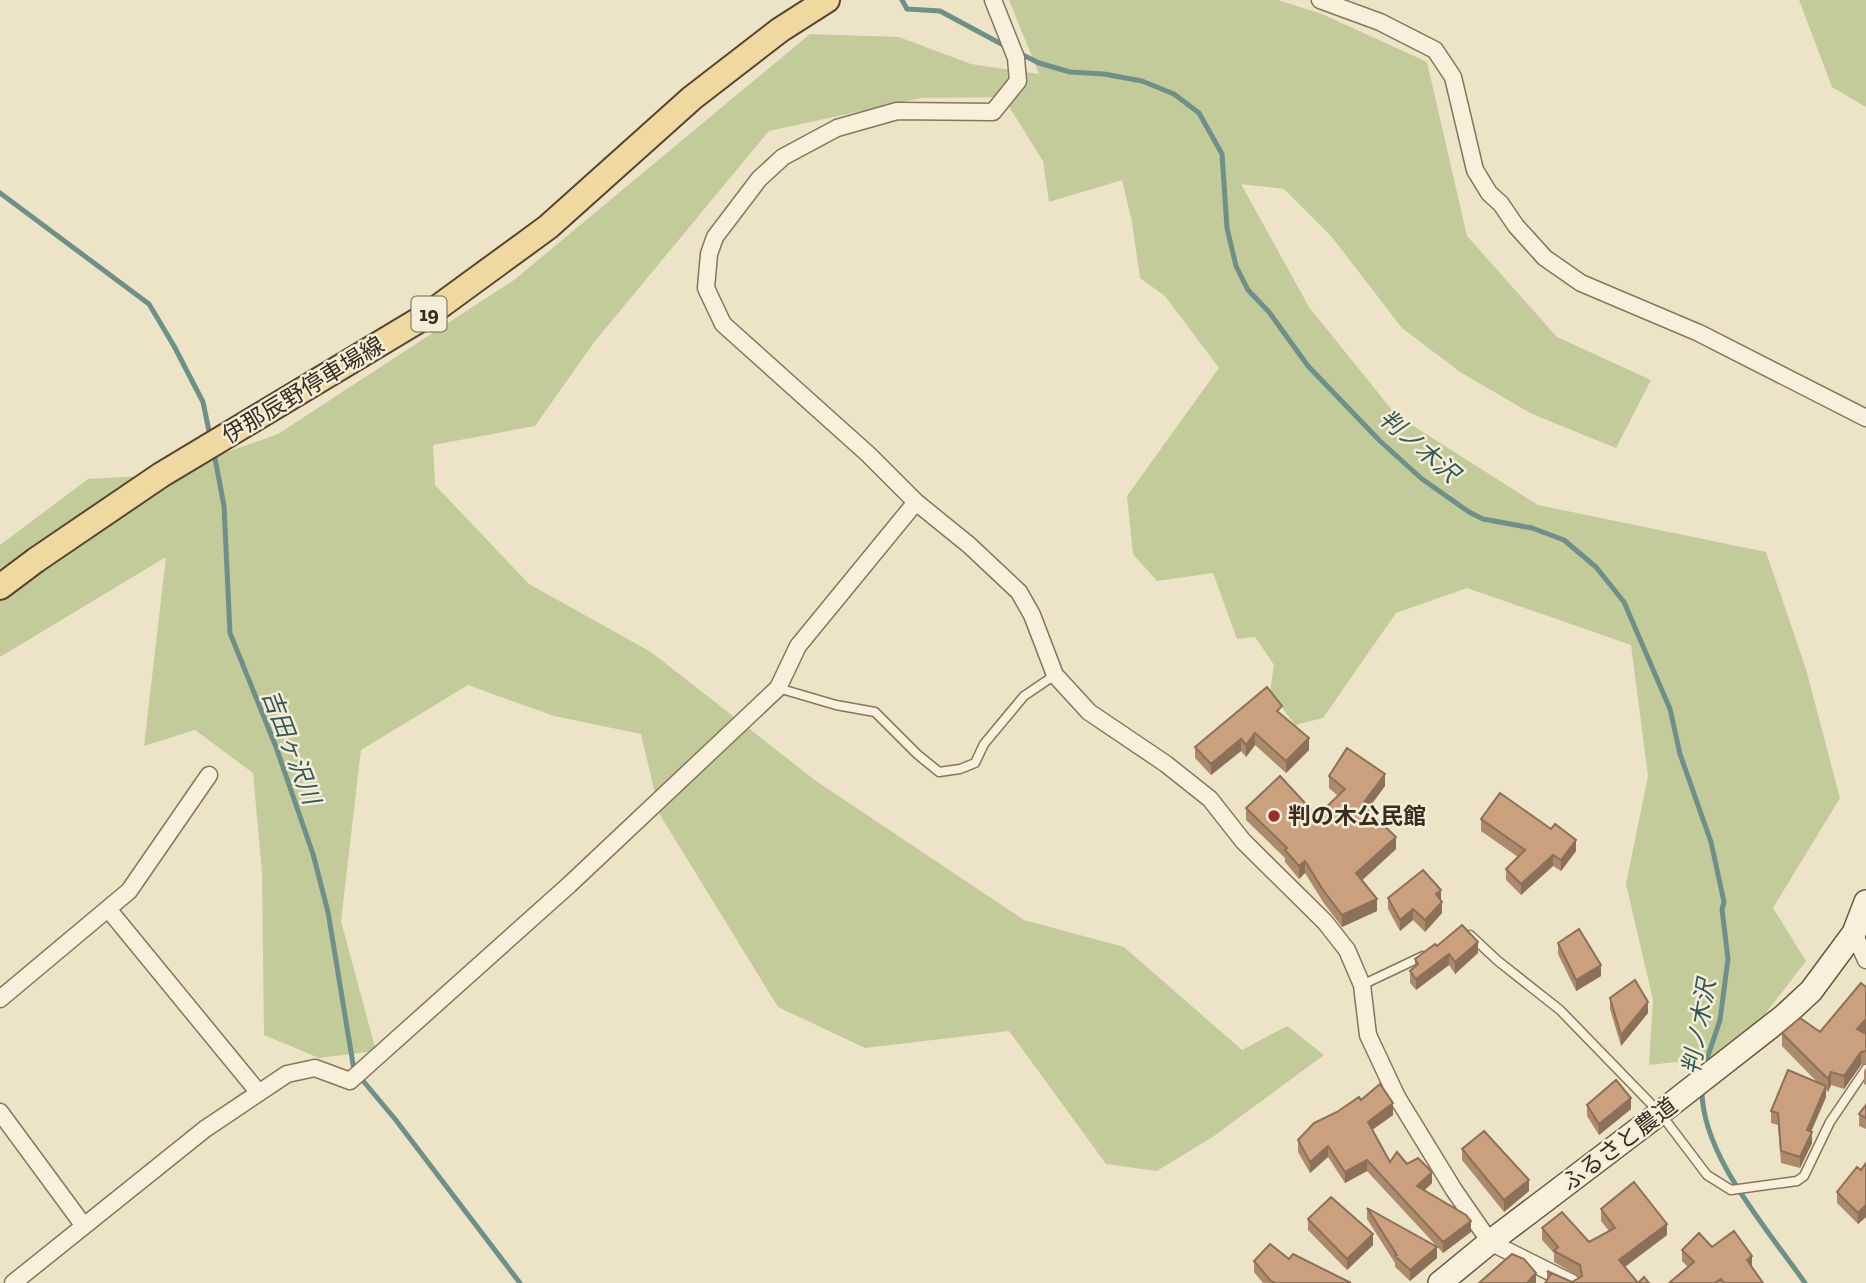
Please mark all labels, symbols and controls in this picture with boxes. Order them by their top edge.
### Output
road number: 19 [412,296,446,332]
street label: 伊那辰野停車場線 [217,331,389,449]
water label: 判ノ木沢 [1374,403,1467,490]
water label: 吉田ヶ沢川 [256,686,328,811]
place label: 判の木公民館 [1288,802,1426,830]
marker: 判の木公民館 [1266,808,1282,824]
water label: 判ノ木沢 [1676,974,1722,1077]
street label: ふるさと農道 [1555,1091,1683,1197]

